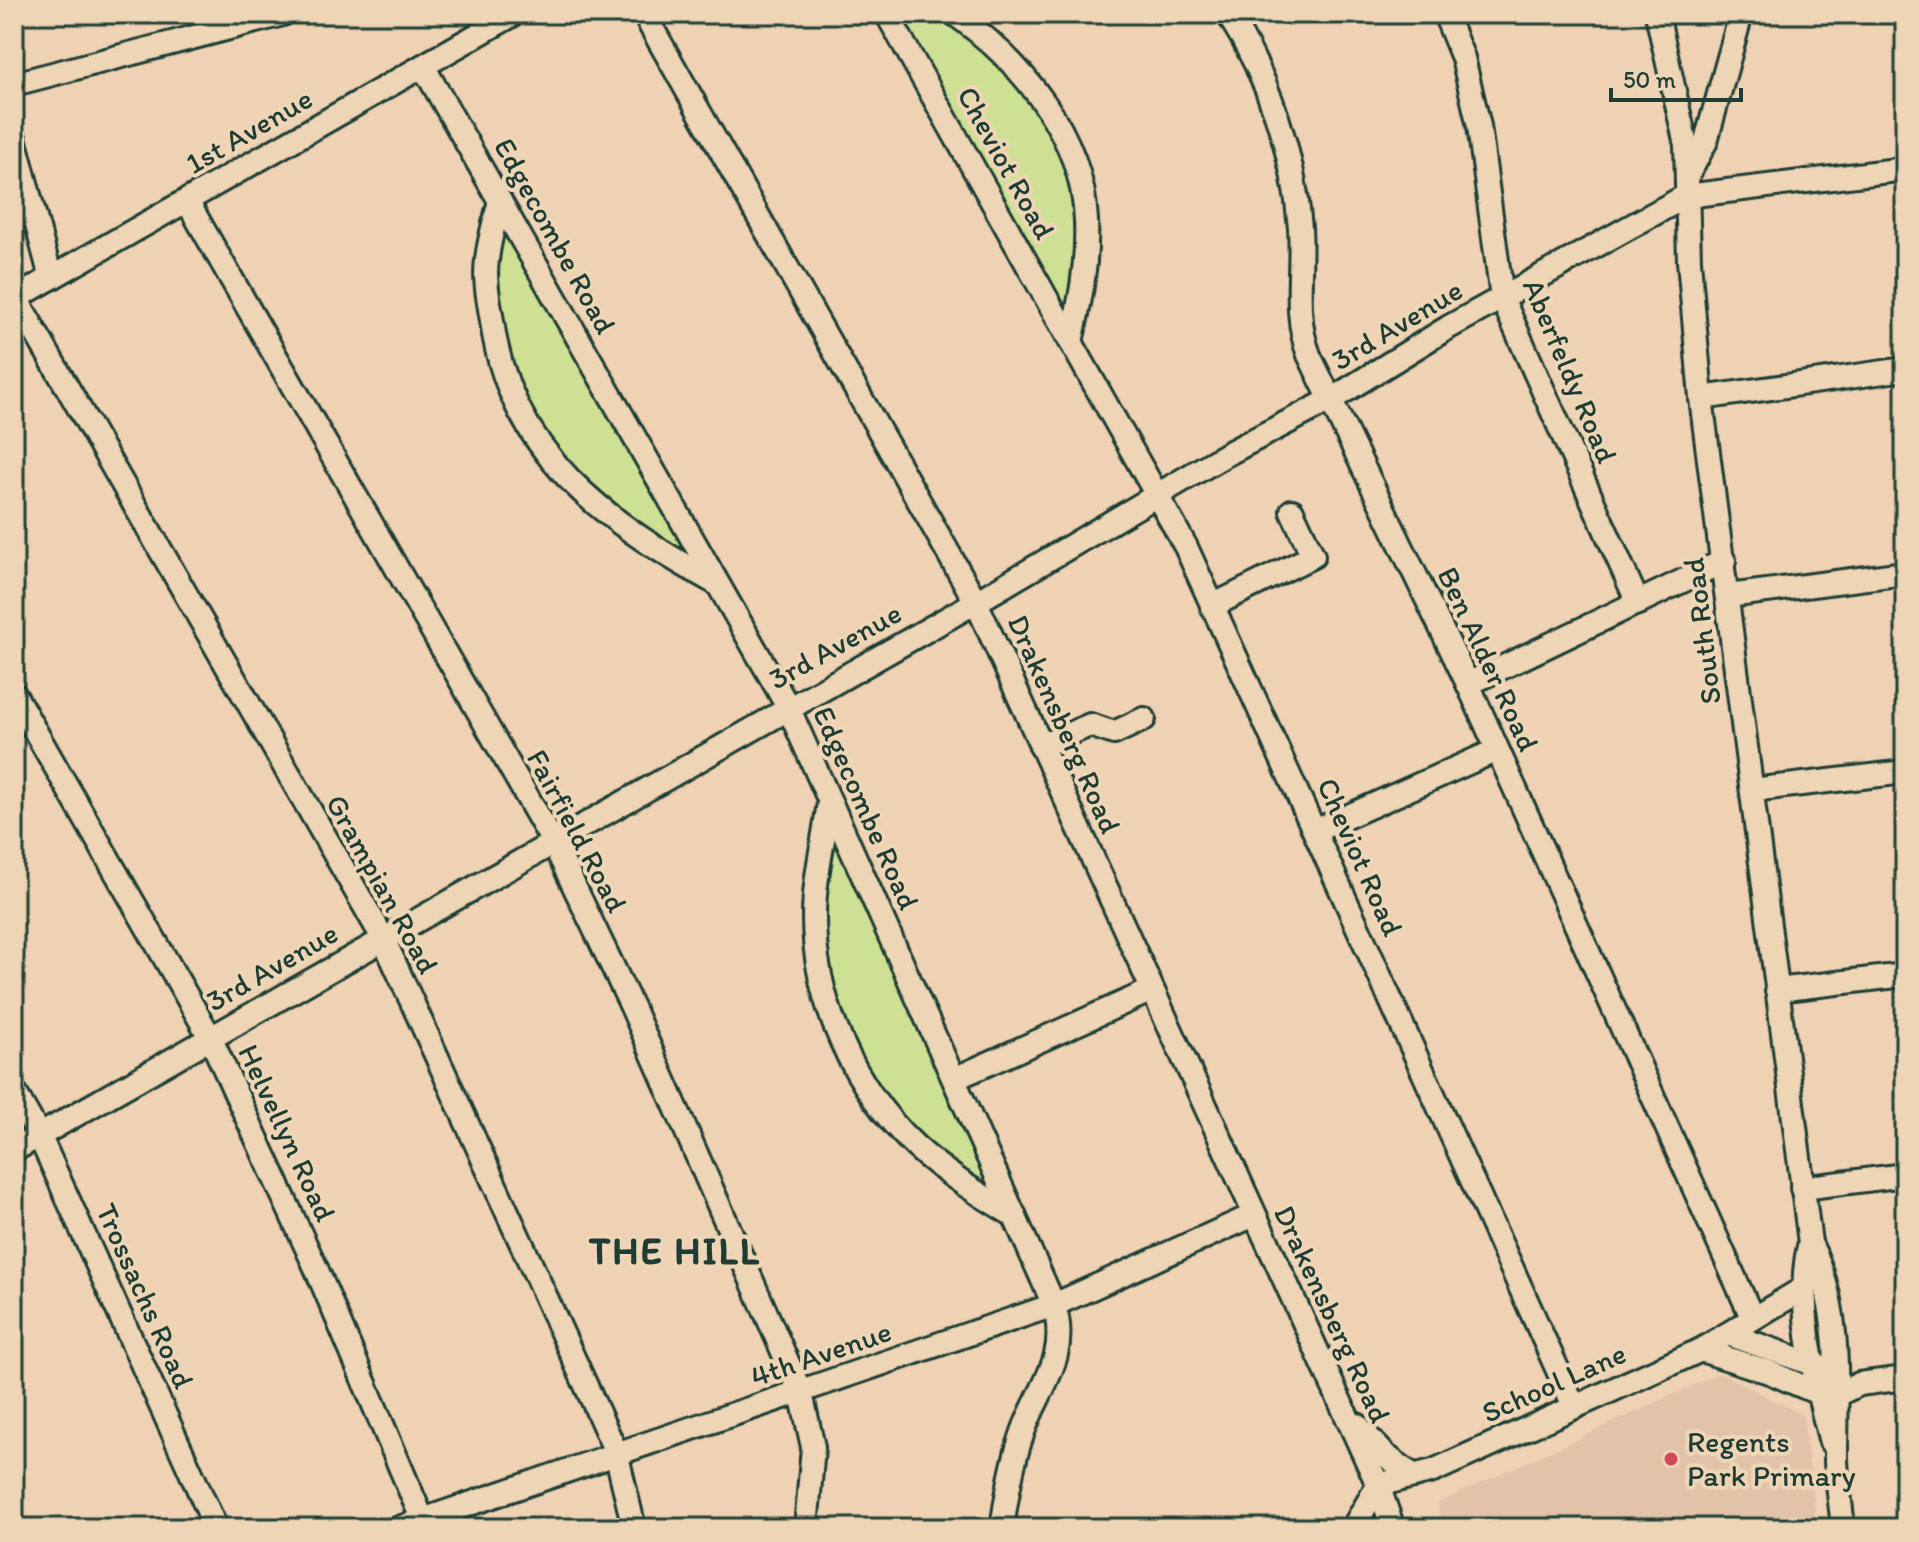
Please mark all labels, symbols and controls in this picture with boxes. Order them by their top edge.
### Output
scale bar [1611,52,1741,102]
text: 50 m [1623,65,1676,94]
street label: 1st Avenue [179,79,319,182]
street label: Cheviot Road [949,80,1064,246]
street label: Edgecombe Road [486,131,625,340]
street label: 3rd Avenue [1325,271,1469,378]
street label: Aberfeldy Road [1515,273,1626,469]
street label: South Road [1674,555,1729,707]
street label: Ben Alder Road [1430,561,1547,757]
street label: 3rd Avenue [762,594,908,697]
street label: Drakensberg Road [1000,609,1129,839]
street label: Edgecombe Road [805,701,928,915]
street label: Fairfield Road [519,743,636,919]
street label: Cheviot Road [1309,772,1412,942]
street label: Grampian Road [318,788,447,980]
street label: 3rd Avenue [199,914,344,1019]
street label: Helvellyn Road [230,1038,345,1228]
street label: Trossachs Road [88,1197,203,1395]
street label: Drakensberg Road [1266,1199,1399,1428]
district label: THE HILL [588,1228,761,1274]
street label: 4th Avenue [746,1312,896,1395]
street label: School Lane [1476,1334,1632,1431]
place label: Regents Park Primary [1687,1423,1856,1494]
marker: Regents Park Primary [1662,1450,1680,1468]

